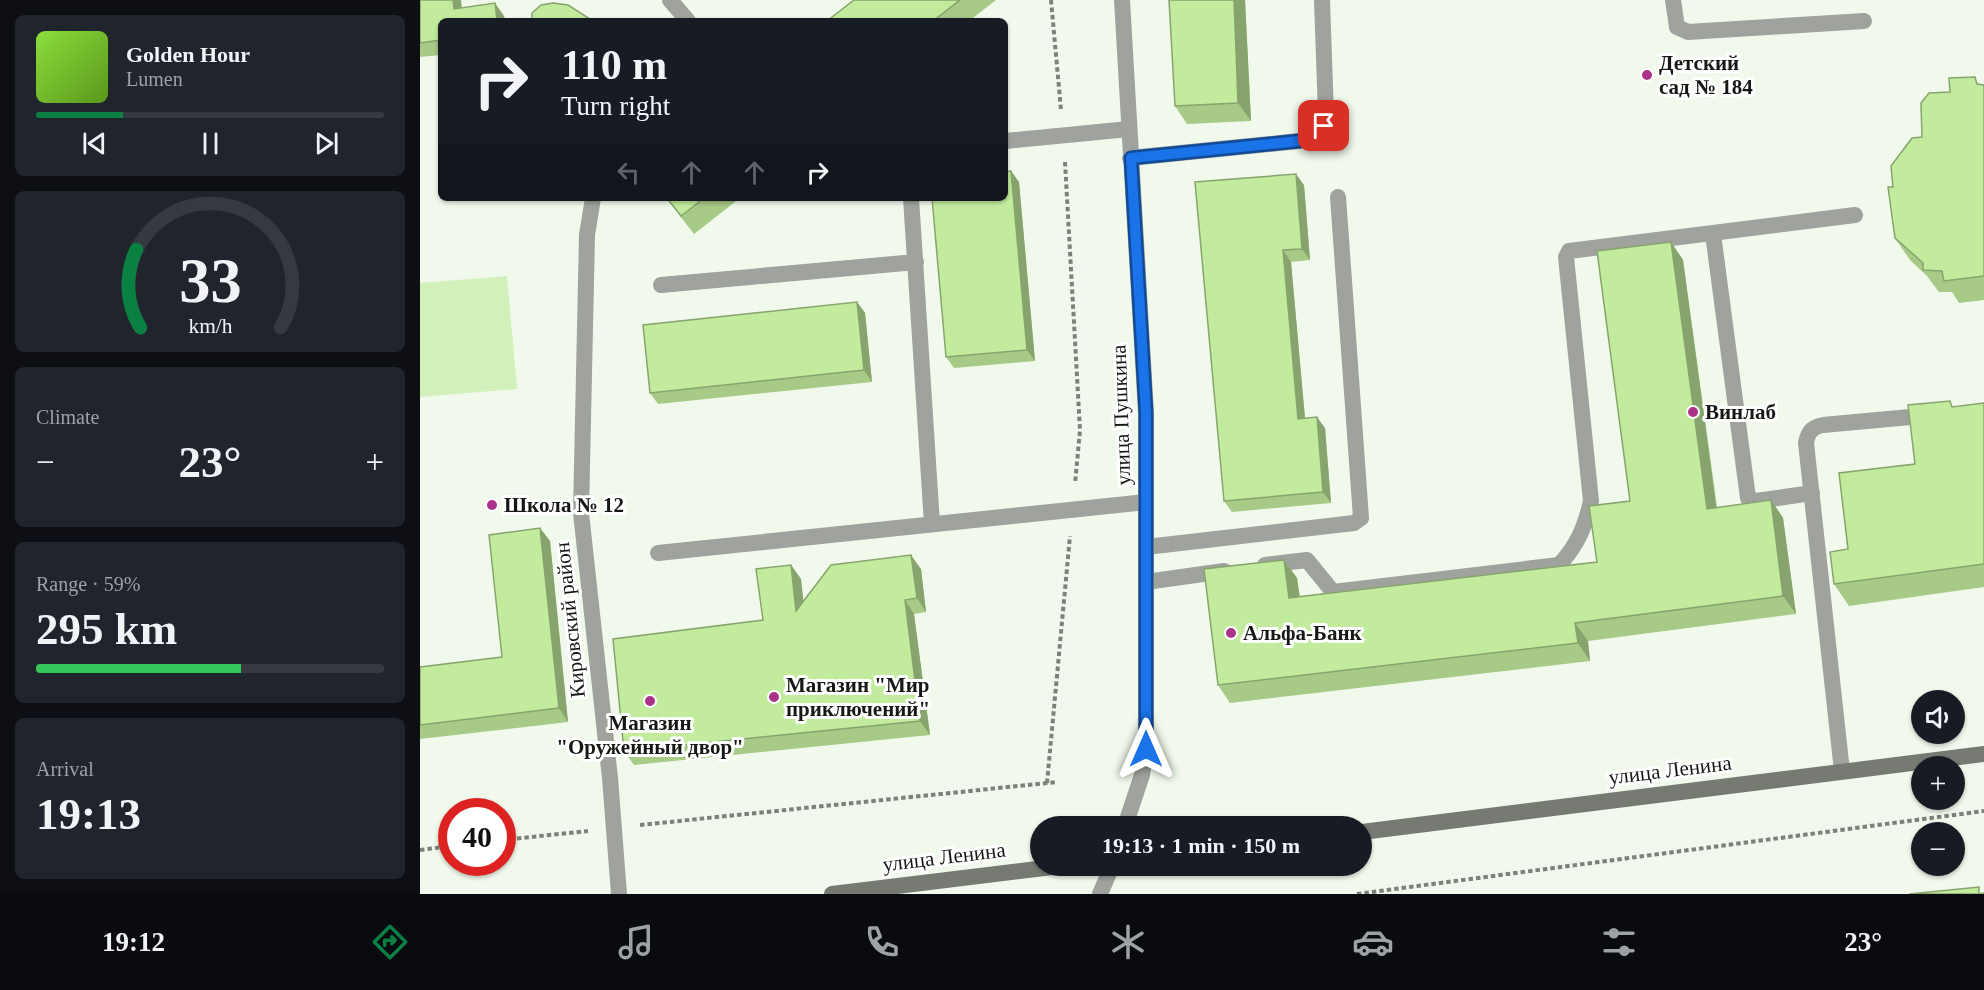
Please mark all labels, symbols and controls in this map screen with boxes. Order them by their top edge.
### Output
text: Golden Hour [126,42,250,67]
icon: right [462,42,540,120]
text: 110 m [561,42,667,88]
place label: Детский сад № 184 [1659,51,1753,99]
text: Lumen [126,68,183,90]
marker: Детский сад № 184 [1640,68,1654,82]
text: Turn right [561,91,670,121]
pin [1298,100,1349,151]
icon: arrive [1307,109,1340,142]
icon: previous [78,127,111,160]
icon: pause [194,127,227,160]
icon: next [310,127,343,160]
icon: left [612,156,645,189]
icon: ahead [675,156,708,189]
icon: ahead [738,156,771,189]
icon: right [801,156,834,189]
text: 33 [179,246,241,315]
text: km/h [188,315,232,339]
street label: улица Пушкина [1107,343,1135,486]
place label: Винлаб [1705,400,1776,424]
marker: Винлаб [1686,405,1700,419]
text: Climate [36,406,99,428]
text: 23° [179,437,242,487]
text: − [36,444,55,480]
text: + [365,444,384,480]
place label: Школа № 12 [504,493,624,517]
marker: Школа № 12 [485,498,499,512]
street label: Кировский район [550,541,590,699]
text: Range · 59% [36,573,140,595]
text: 295 km [36,604,177,654]
place label: Альфа-Банк [1243,621,1363,645]
marker: Альфа-Банк [1224,626,1238,640]
place label: Магазин "Мир приключений" [786,673,930,721]
marker: Магазин "Мир приключений" [767,690,781,704]
map controls [1911,690,1965,876]
button: sound [1911,690,1965,744]
marker: Магазин "Оружейный двор" [643,694,657,708]
place label: Магазин "Оружейный двор" [556,711,744,759]
position arrow [1114,717,1178,781]
street label: улица Ленина [1607,750,1733,789]
button: + [1911,756,1965,810]
text: Arrival [36,758,94,780]
text: 19:13 [36,789,141,839]
speed limit sign: 40 [438,798,516,876]
button: − [1911,822,1965,876]
text: 19:13 · 1 min · 150 m [1102,833,1300,858]
street label: улица Ленина [881,837,1007,876]
icon: directions [369,921,411,963]
icon: music [615,921,657,963]
icon: phone [861,921,903,963]
icon: climate [1107,921,1149,963]
icon: car [1352,921,1394,963]
icon: filters [1598,921,1640,963]
text: 19:12 [102,927,165,957]
text: 23° [1844,927,1882,957]

